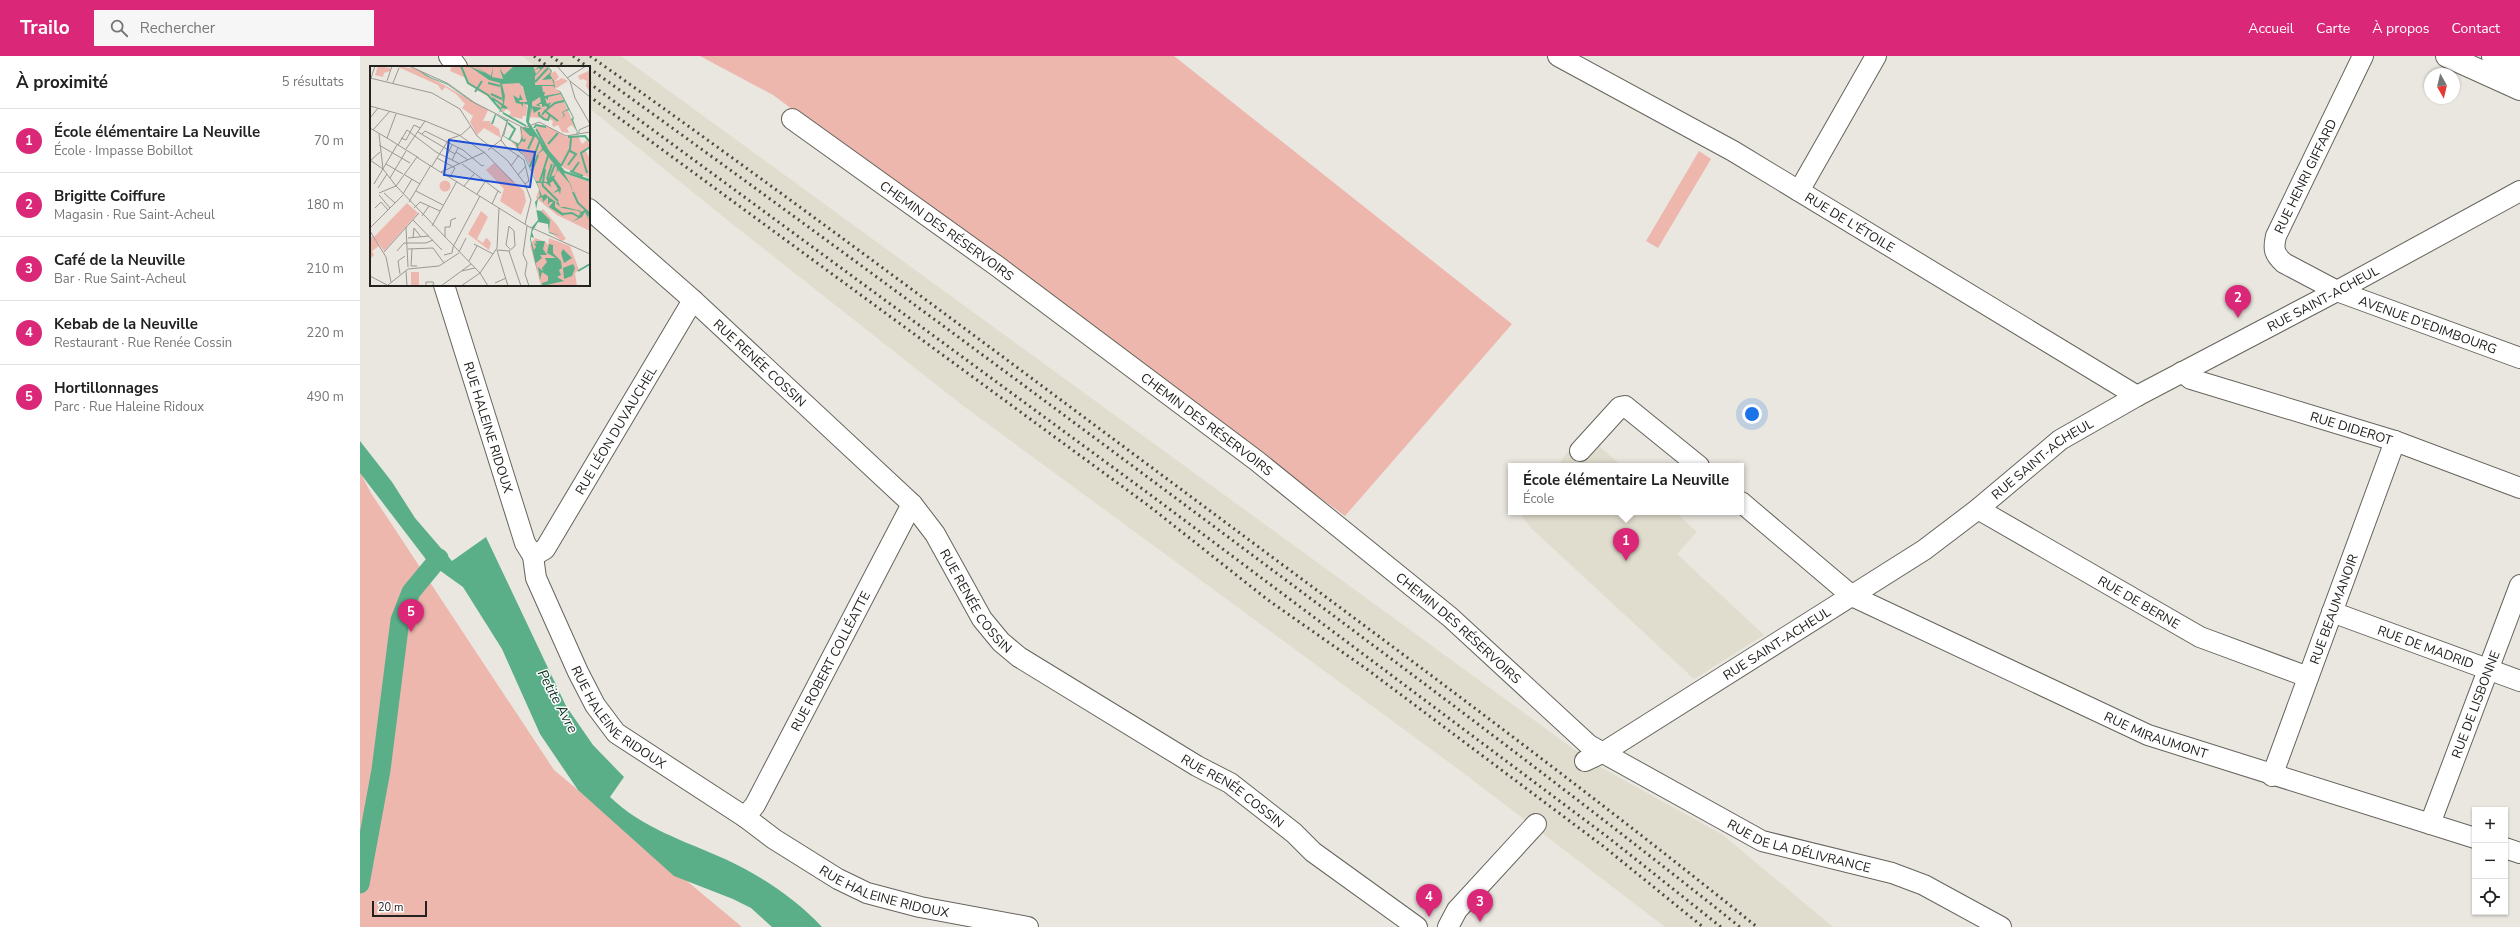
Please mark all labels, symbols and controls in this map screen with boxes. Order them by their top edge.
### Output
search box [94,10,374,46]
text: Trailo [20,15,70,41]
icon: search [108,17,130,39]
text: Rechercher [140,18,215,38]
text: Accueil [2248,19,2294,38]
text: Carte [2316,19,2350,38]
text: À propos [2372,19,2430,38]
text: Contact [2452,19,2500,38]
inset map [370,66,590,286]
north arrow [2424,68,2460,104]
text: À proximité [16,71,108,94]
text: 5 résultats [282,73,344,91]
street label: RUE HENRI GIFFARD [2270,116,2342,237]
text: École élémentaire La Neuville [54,122,260,142]
text: 1 [25,132,33,150]
text: 70 m [314,132,344,150]
text: École · Impasse Bobillot [54,142,193,160]
street label: CHEMIN DES RÉSERVOIRS [876,177,1017,286]
text: Brigitte Coiffure [54,186,165,206]
street label: RUE DE L'ÉTOILE [1801,189,1898,257]
text: 2 [25,196,33,214]
text: 180 m [306,196,344,214]
text: Magasin · Rue Saint-Acheul [54,206,215,224]
text: Café de la Neuville [54,250,185,270]
text: 3 [25,260,33,278]
text: 210 m [306,260,344,278]
street label: RUE SAINT-ACHEUL [2264,262,2382,336]
text: Bar · Rue Saint-Acheul [54,270,186,288]
pin: 2 [2225,285,2251,318]
street label: AVENUE D'EDIMBOURG [2356,292,2499,359]
text: Kebab de la Neuville [54,314,198,334]
street label: RUE RENÉE COSSIN [709,315,810,411]
text: 4 [25,324,33,342]
text: 220 m [306,324,344,342]
text: Restaurant · Rue Renée Cossin [54,334,232,352]
street label: RUE HALEINE RIDOUX [459,360,517,496]
street label: RUE LÉON DUVAUCHEL [571,363,662,498]
street label: CHEMIN DES RÉSERVOIRS [1137,369,1276,480]
text: Hortillonnages [54,378,159,398]
text: 5 [25,388,33,406]
text: 490 m [306,388,344,406]
text: Parc · Rue Haleine Ridoux [54,398,204,416]
your location [1742,404,1762,424]
street label: RUE DIDEROT [2308,408,2395,450]
street label: RUE SAINT-ACHEUL [1988,415,2097,504]
popup [1508,463,1744,515]
text: École élémentaire La Neuville [1523,470,1729,490]
text: École [1523,490,1554,508]
pin: 1 [1613,528,1639,561]
street label: RUE RENÉE COSSIN [935,546,1016,658]
street label: RUE BEAUMANOIR [2306,551,2363,667]
street label: CHEMIN DES RÉSERVOIRS [1392,569,1525,688]
street label: RUE DE BERNE [2094,572,2183,634]
street label: RUE ROBERT COLLÉATTE [787,588,875,735]
pin: 5 [398,599,424,632]
street label: RUE SAINT-ACHEUL [1720,603,1834,685]
street label: RUE DE MADRID [2375,621,2476,673]
street label: RUE DE LISBONNE [2448,648,2505,761]
street label: RUE HALEINE RIDOUX [566,663,670,773]
water label: Petite Avre [533,666,583,737]
street label: RUE MIRAUMONT [2101,708,2210,763]
street label: RUE RENÉE COSSIN [1177,750,1288,832]
map controls [2472,807,2508,915]
button: + [2472,807,2508,843]
street label: RUE DE LA DÉLIVRANCE [1724,815,1872,877]
button: − [2472,843,2508,879]
street label: RUE HALEINE RIDOUX [816,862,951,922]
button: locate [2472,879,2508,915]
pin: 4 [1416,884,1442,917]
pin: 3 [1467,889,1493,922]
scale bar [372,899,427,918]
text: 20 m [378,900,403,915]

